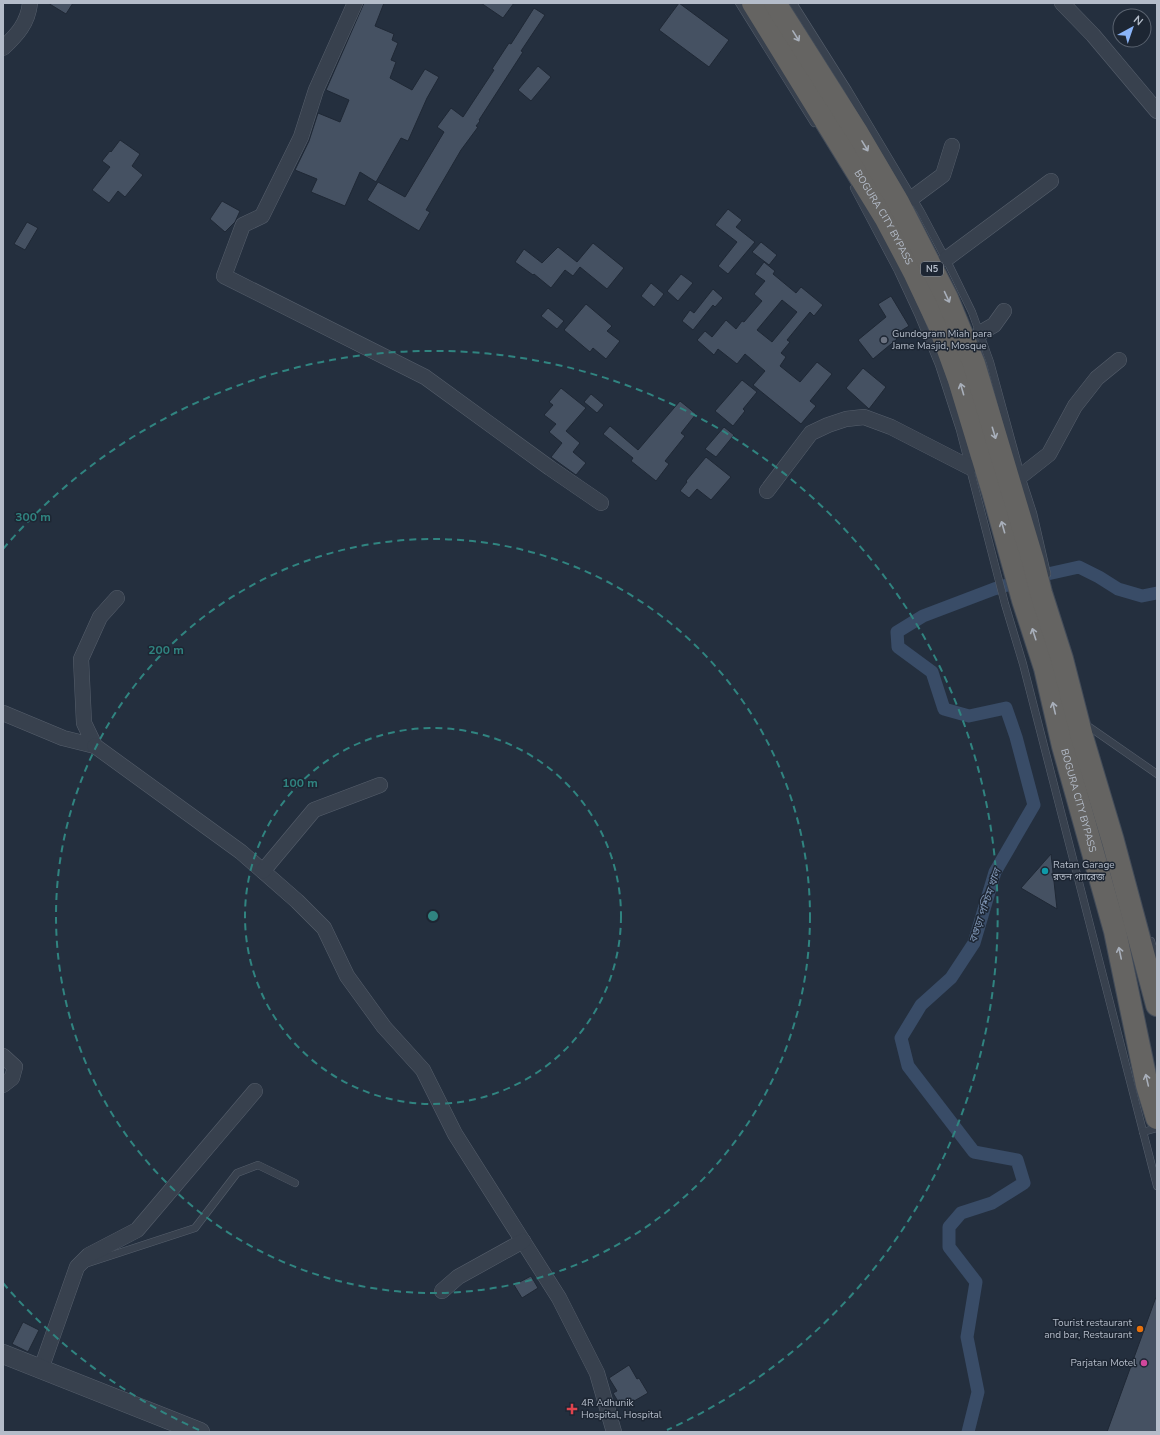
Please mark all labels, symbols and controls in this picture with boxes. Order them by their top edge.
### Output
north arrow [1112,8,1152,48]
text: N [1130,12,1146,29]
one-way arrow [792,30,800,41]
one-way arrow [861,140,869,151]
street label: BOGURA CITY BYPASS [851,167,916,267]
road number: N5 [921,262,943,276]
one-way arrow [944,291,951,303]
place label: Gundogram Miah para Jame Masjid, Mosque [891,327,992,353]
marker: Gundogram Miah para Jame Masjid, Mosque [879,335,889,345]
one-way arrow [958,383,965,396]
one-way arrow [991,427,998,440]
text: 300 m [15,509,51,525]
one-way arrow [999,521,1006,534]
one-way arrow [1030,628,1037,641]
text: 200 m [148,642,184,658]
one-way arrow [1050,702,1058,715]
street label: BOGURA CITY BYPASS [1057,747,1100,854]
text: 100 m [282,775,318,791]
place label: Ratan Garage রতন গ্যারেজ [1052,858,1115,884]
water label: বগুড়া পশ্চিম খাল [965,865,1005,945]
marker: Ratan Garage রতন গ্যারেজ [1040,866,1050,876]
centre of rings [426,909,440,923]
one-way arrow [1115,947,1123,960]
one-way arrow [1142,1074,1150,1087]
place label: Tourist restaurant and bar, Restaurant [1044,1316,1132,1342]
marker: Tourist restaurant and bar, Restaurant [1135,1324,1145,1334]
place label: Parjatan Motel [1071,1356,1136,1370]
marker: Parjatan Motel [1139,1358,1149,1368]
place label: 4R Adhunik Hospital, Hospital [581,1396,662,1422]
marker: 4R Adhunik Hospital, Hospital [566,1403,578,1415]

